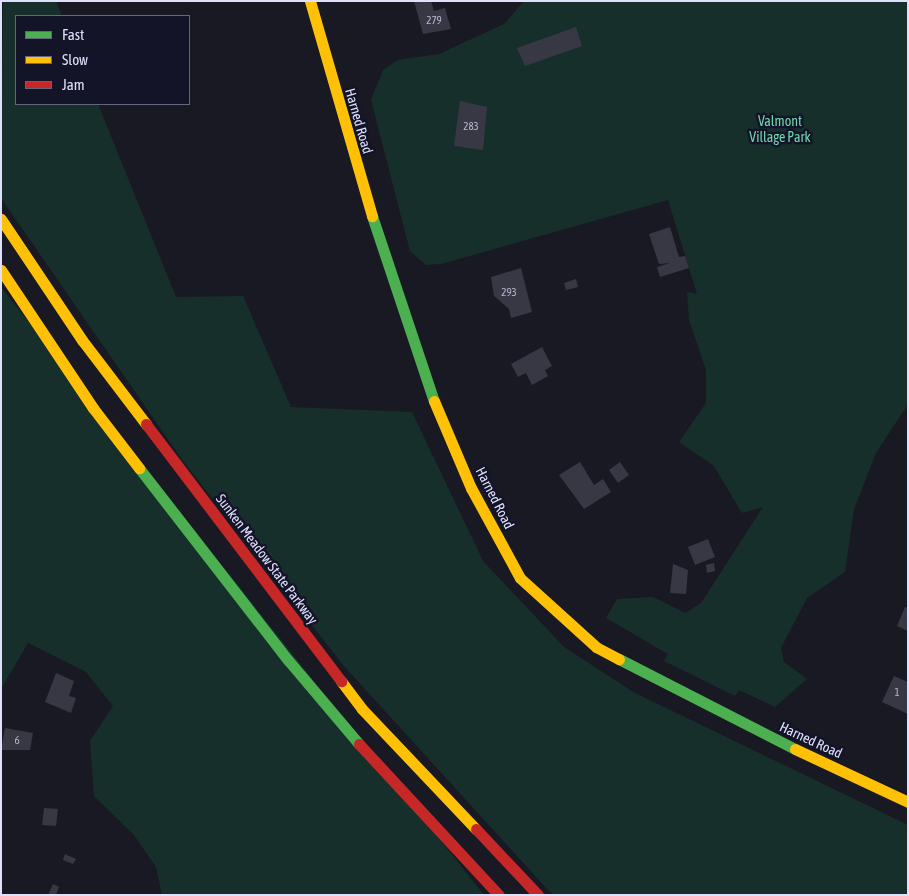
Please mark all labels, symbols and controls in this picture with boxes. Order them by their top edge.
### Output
house number: 279 [426,13,442,27]
legend [15,15,190,105]
text: Fast [62,26,84,43]
text: Slow [62,51,88,68]
text: Jam [62,76,85,93]
street label: Harned Road [342,86,376,156]
park label: Valmont Village Park [749,113,811,146]
house number: 283 [463,119,479,133]
house number: 293 [501,285,517,299]
street label: Harned Road [472,464,518,532]
street label: Sunken Meadow State Parkway [213,491,321,627]
house number: 1 [894,685,900,699]
street label: Harned Road [777,718,845,762]
house number: 6 [14,733,20,747]

